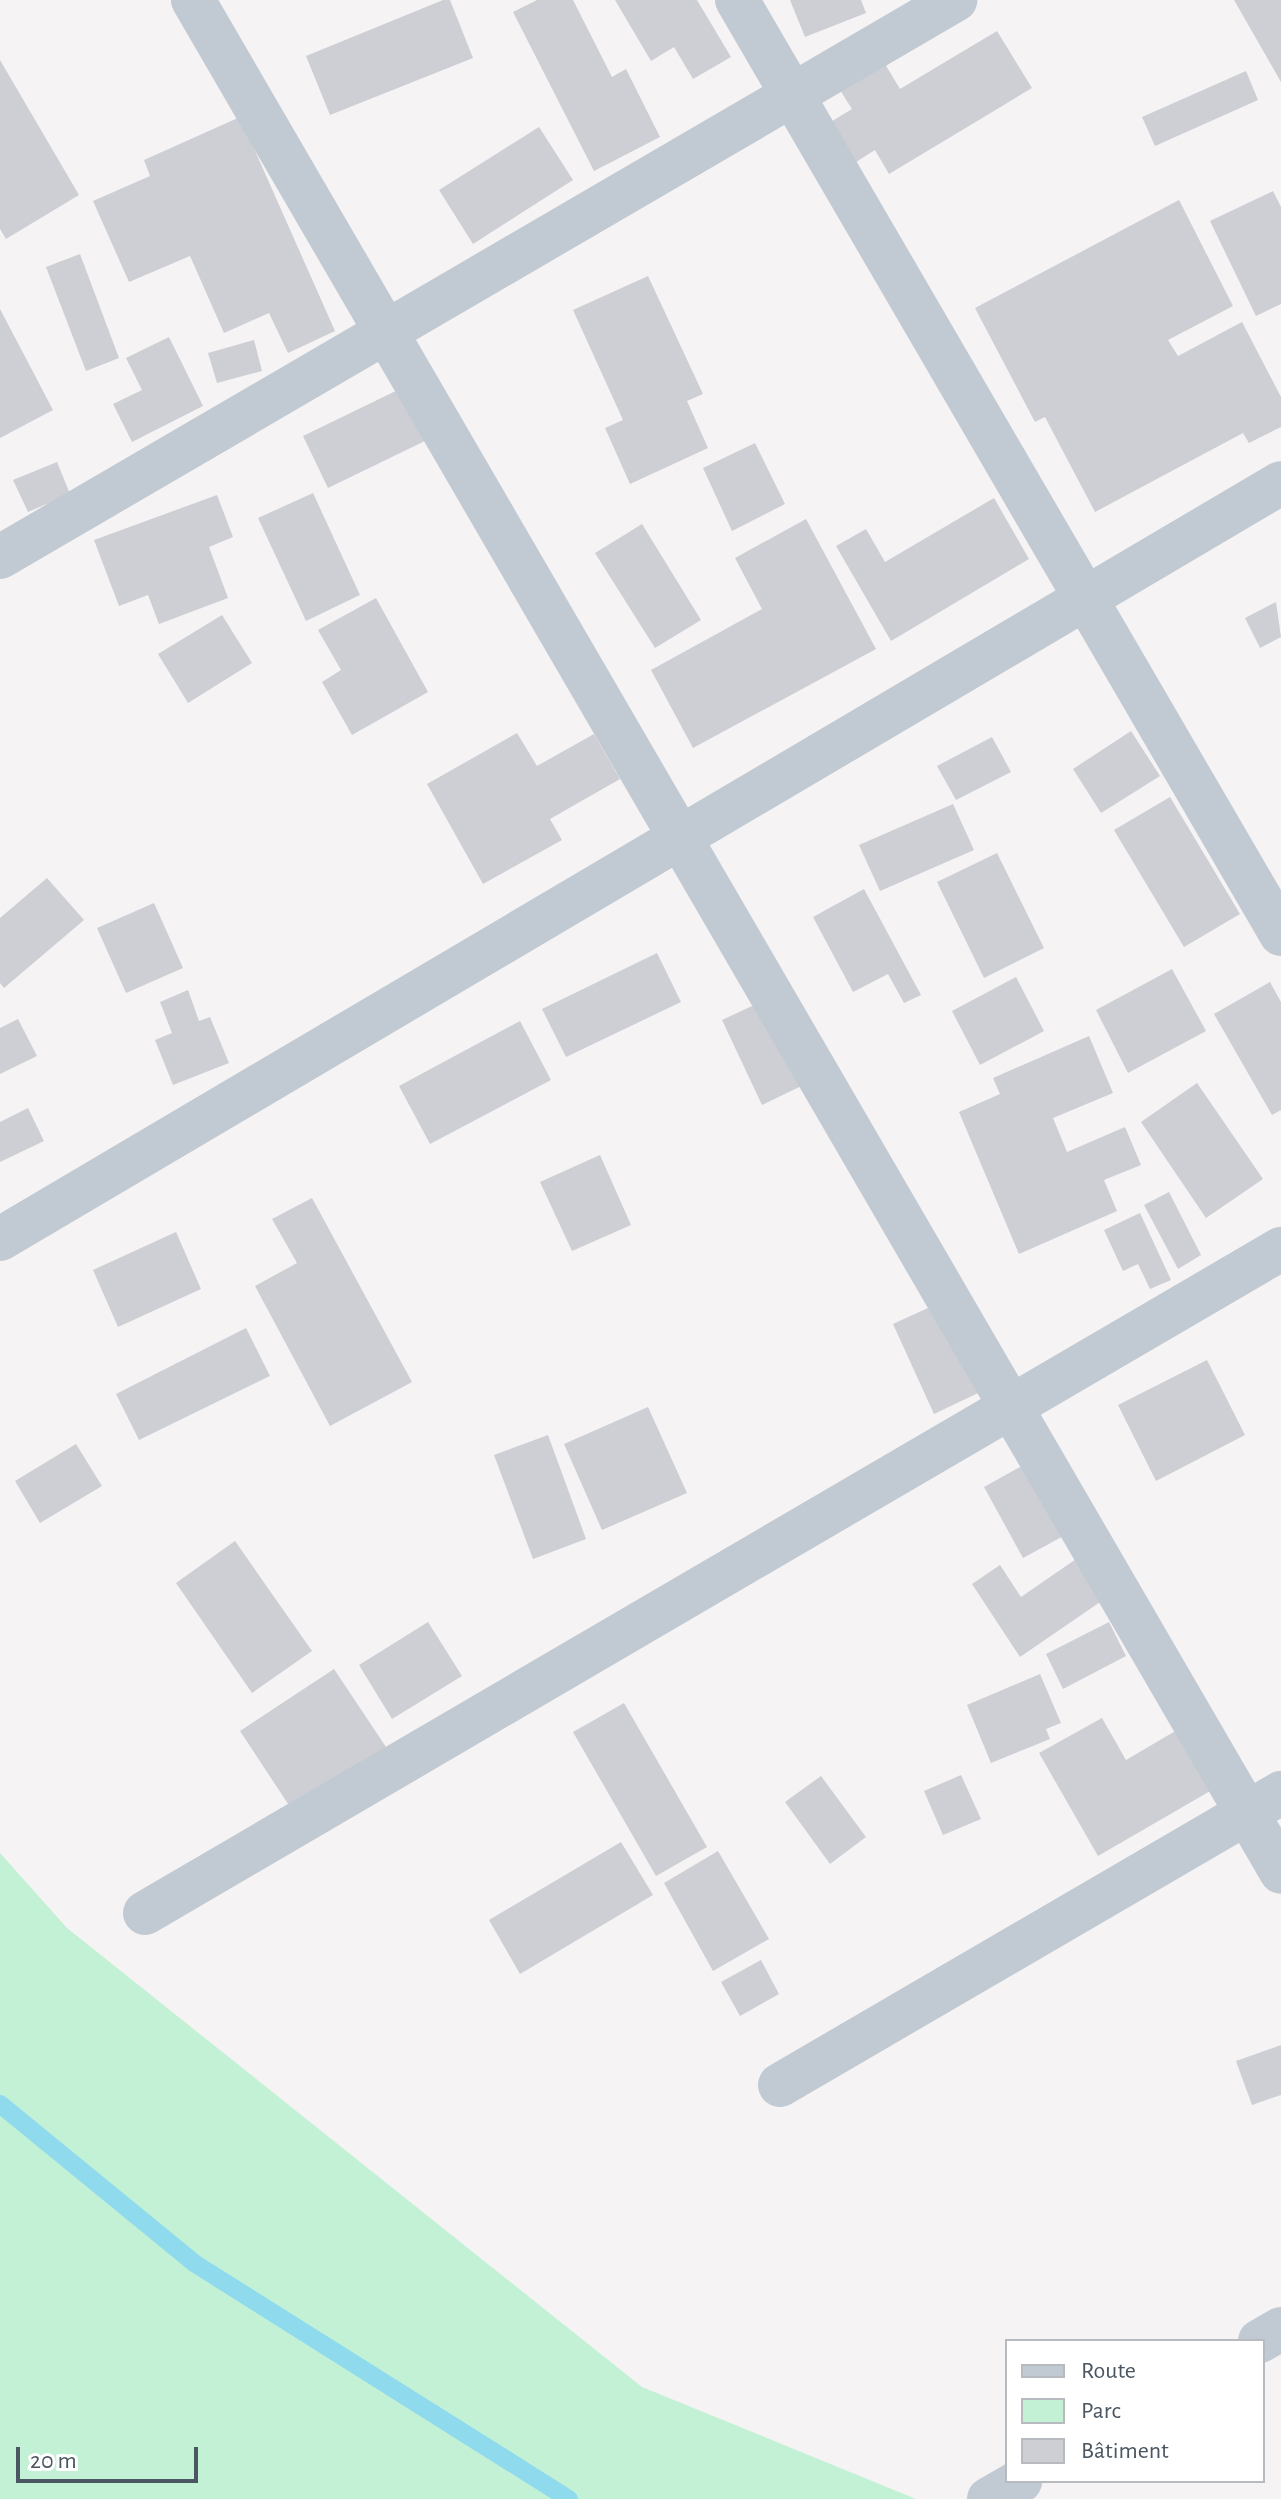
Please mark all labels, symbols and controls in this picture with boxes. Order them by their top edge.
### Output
legend [1005,2339,1265,2483]
text: Route [1081,2359,1136,2383]
text: Parc [1081,2399,1121,2423]
scale bar [20,2431,202,2481]
text: Bâtiment [1081,2439,1169,2463]
text: 20 m [30,2449,77,2473]

